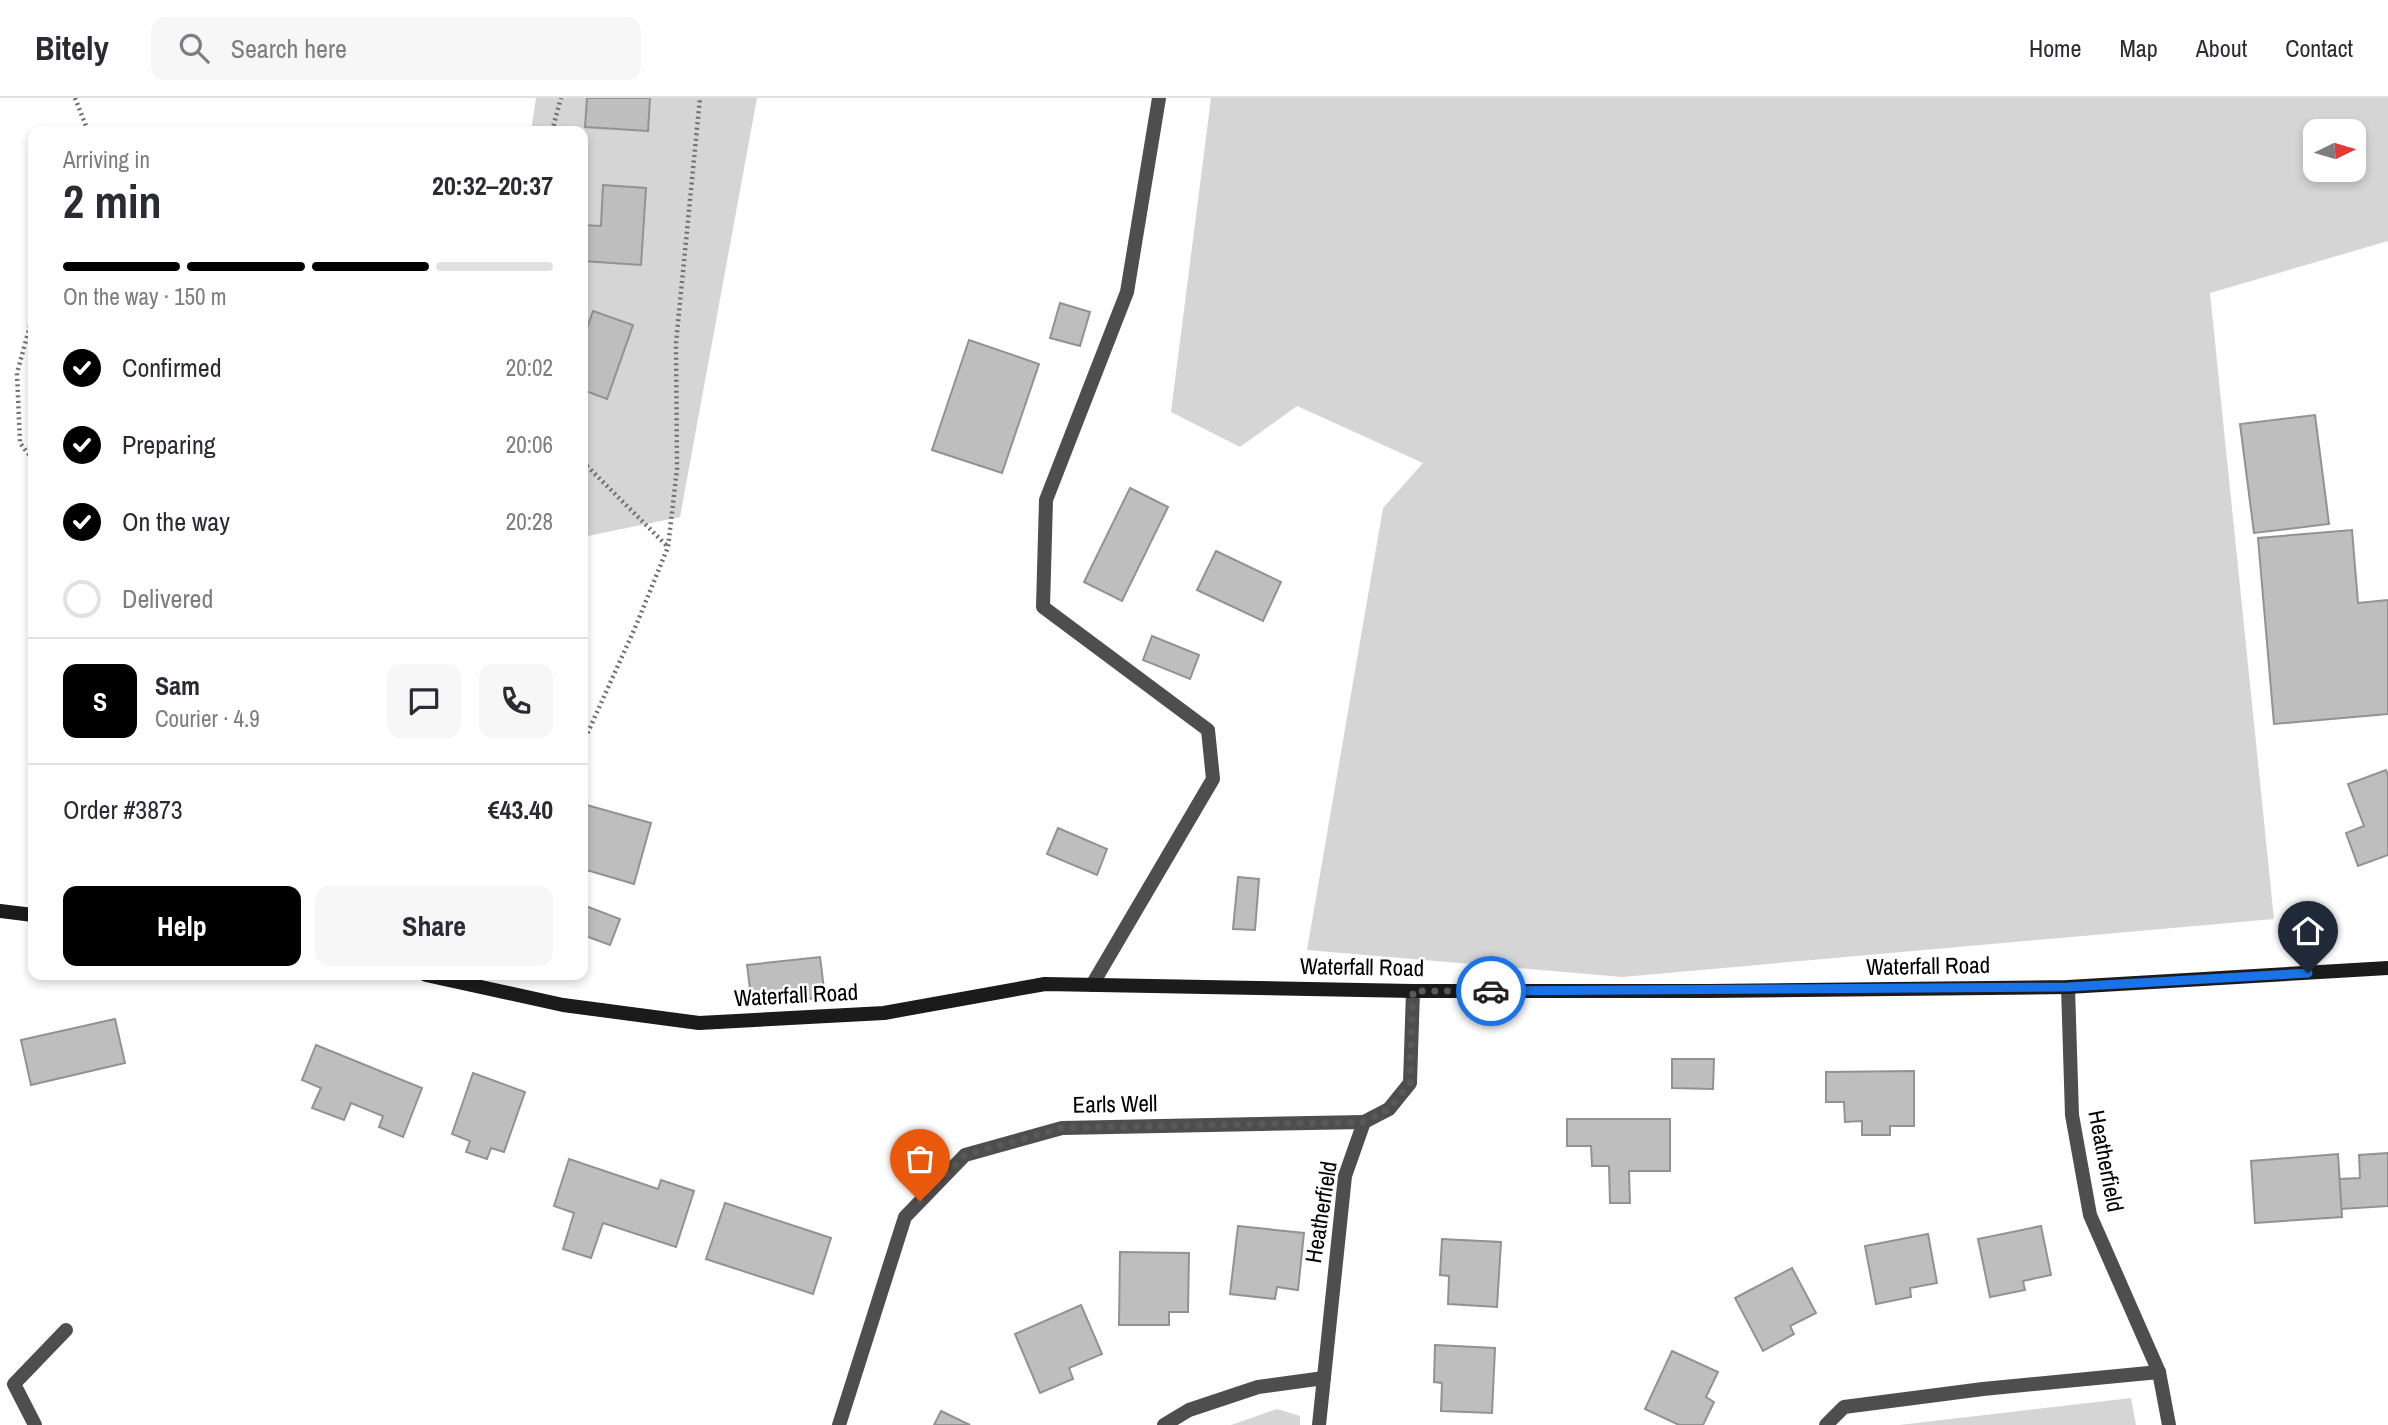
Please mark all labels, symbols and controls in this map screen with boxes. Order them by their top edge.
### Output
search box [151,17,641,80]
text: Bitely [35,26,109,70]
icon: search [175,29,213,67]
text: Search here [231,31,347,66]
text: Home [2029,32,2081,64]
text: Map [2119,32,2158,64]
text: About [2196,32,2247,64]
text: Contact [2285,32,2353,64]
north arrow [2303,119,2366,182]
map controls [2303,119,2366,182]
text: Arriving in [63,144,150,175]
text: 20:32–20:37 [432,168,553,203]
text: 2 min [63,170,162,232]
text: On the way · 150 m [63,281,227,312]
icon: check [63,349,101,387]
text: Confirmed [122,350,222,385]
text: 20:02 [506,352,553,383]
icon: check [63,426,101,464]
text: Preparing [122,427,216,462]
text: 20:06 [506,429,553,460]
icon: check [63,503,101,541]
text: On the way [122,504,230,539]
text: 20:28 [506,506,553,537]
text: Delivered [122,581,213,616]
button: chat [387,664,461,738]
button: phone [479,664,553,738]
text: Sam [155,668,200,703]
text: S [93,684,107,719]
text: Courier · 4.9 [155,703,260,734]
text: Order #3873 [63,792,183,827]
text: €43.40 [488,792,553,827]
button: Help [63,886,301,966]
button: Share [315,886,553,966]
pin [2278,901,2338,973]
icon: home [2289,912,2327,950]
street label: Waterfall Road [1866,949,1990,982]
street label: Waterfall Road [1300,950,1424,983]
courier [1456,956,1526,1026]
icon: car [1472,972,1510,1010]
street label: Waterfall Road [733,976,859,1013]
street label: Earls Well [1072,1087,1158,1120]
street label: Heatherfield [2081,1108,2132,1214]
pin [890,1129,950,1201]
icon: bag [901,1140,939,1178]
street label: Heatherfield [1297,1159,1344,1265]

